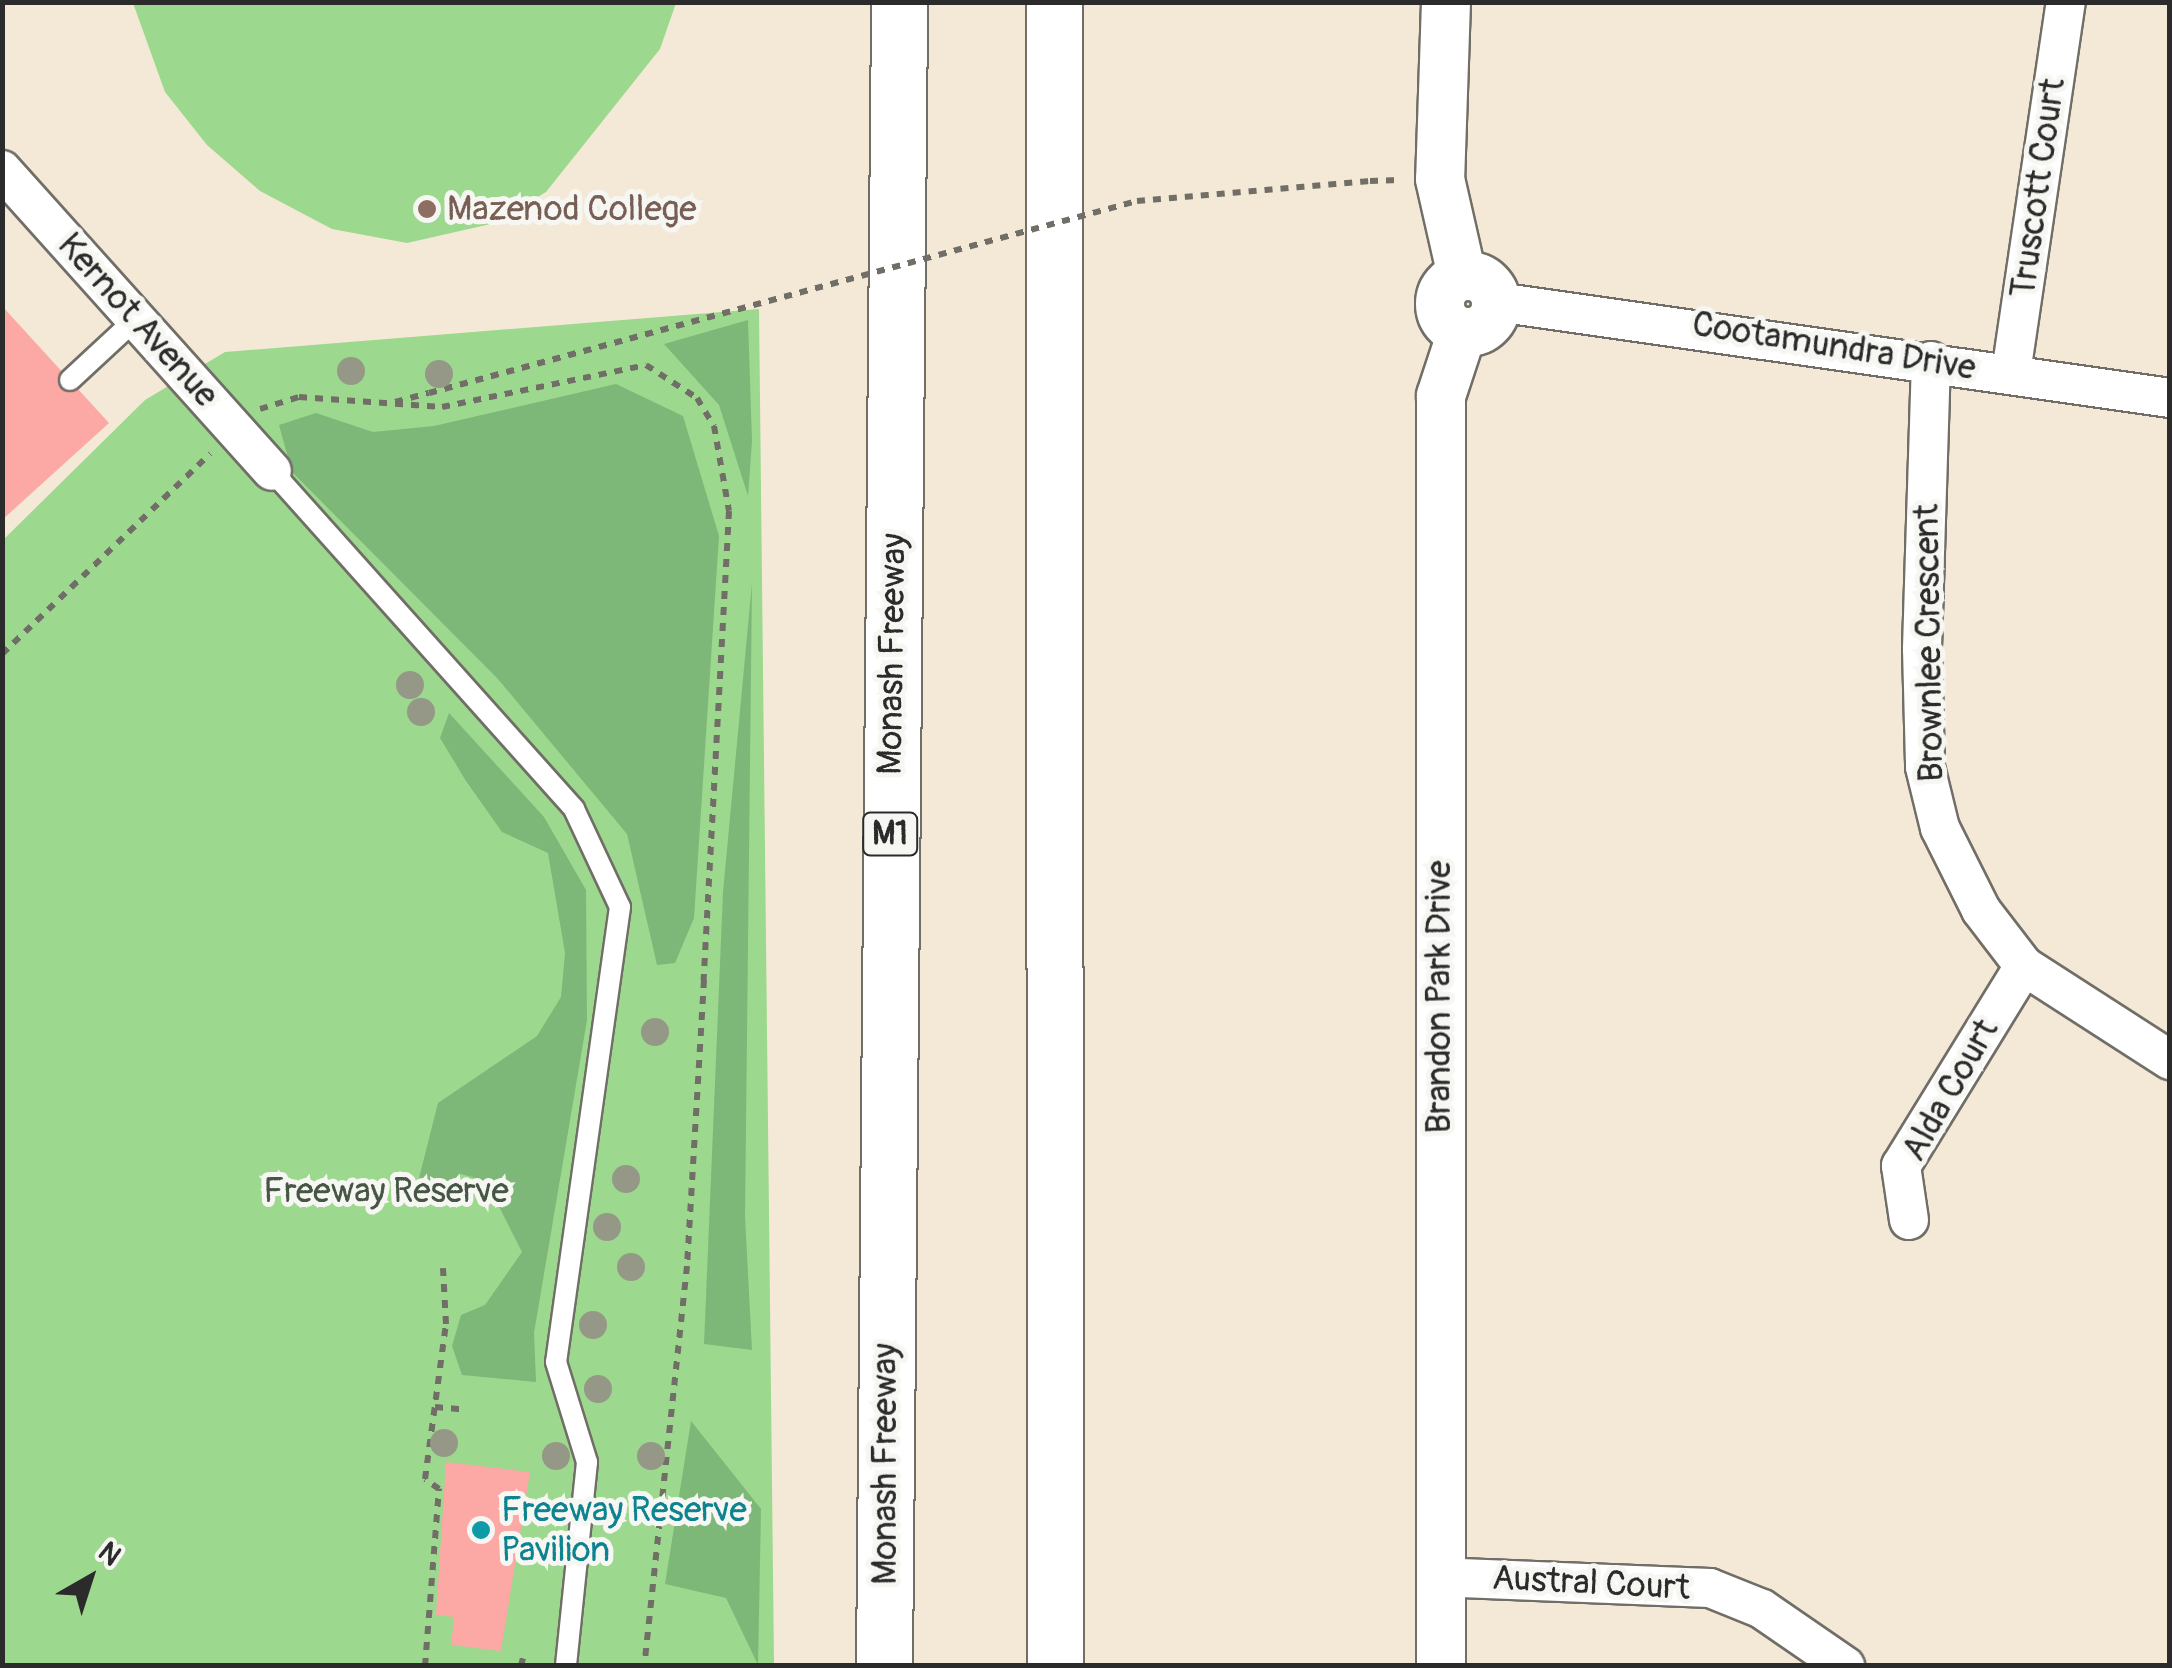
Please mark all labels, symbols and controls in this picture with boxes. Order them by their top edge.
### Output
street label: Truscott Court [2002,76,2074,300]
place label: Mazenod College [447,188,697,230]
marker: Mazenod College [416,198,438,220]
street label: Kernot Avenue [49,224,227,416]
street label: Cootamundra Drive [1689,303,1979,389]
street label: Brownlee Crescent [1906,504,1952,782]
street label: Monash Freeway [869,533,915,775]
road number: M1 [860,807,920,861]
street label: Brandon Park Drive [1418,860,1460,1134]
street label: Alda Court [1893,1012,2007,1168]
park label: Freeway Reserve [263,1170,509,1212]
street label: Monash Freeway [864,1343,906,1585]
place label: Freeway Reserve Pavilion [501,1489,747,1571]
marker: Freeway Reserve Pavilion [470,1519,492,1541]
north arrow [40,1528,140,1628]
text: N [91,1535,128,1574]
street label: Austral Court [1491,1557,1691,1609]

